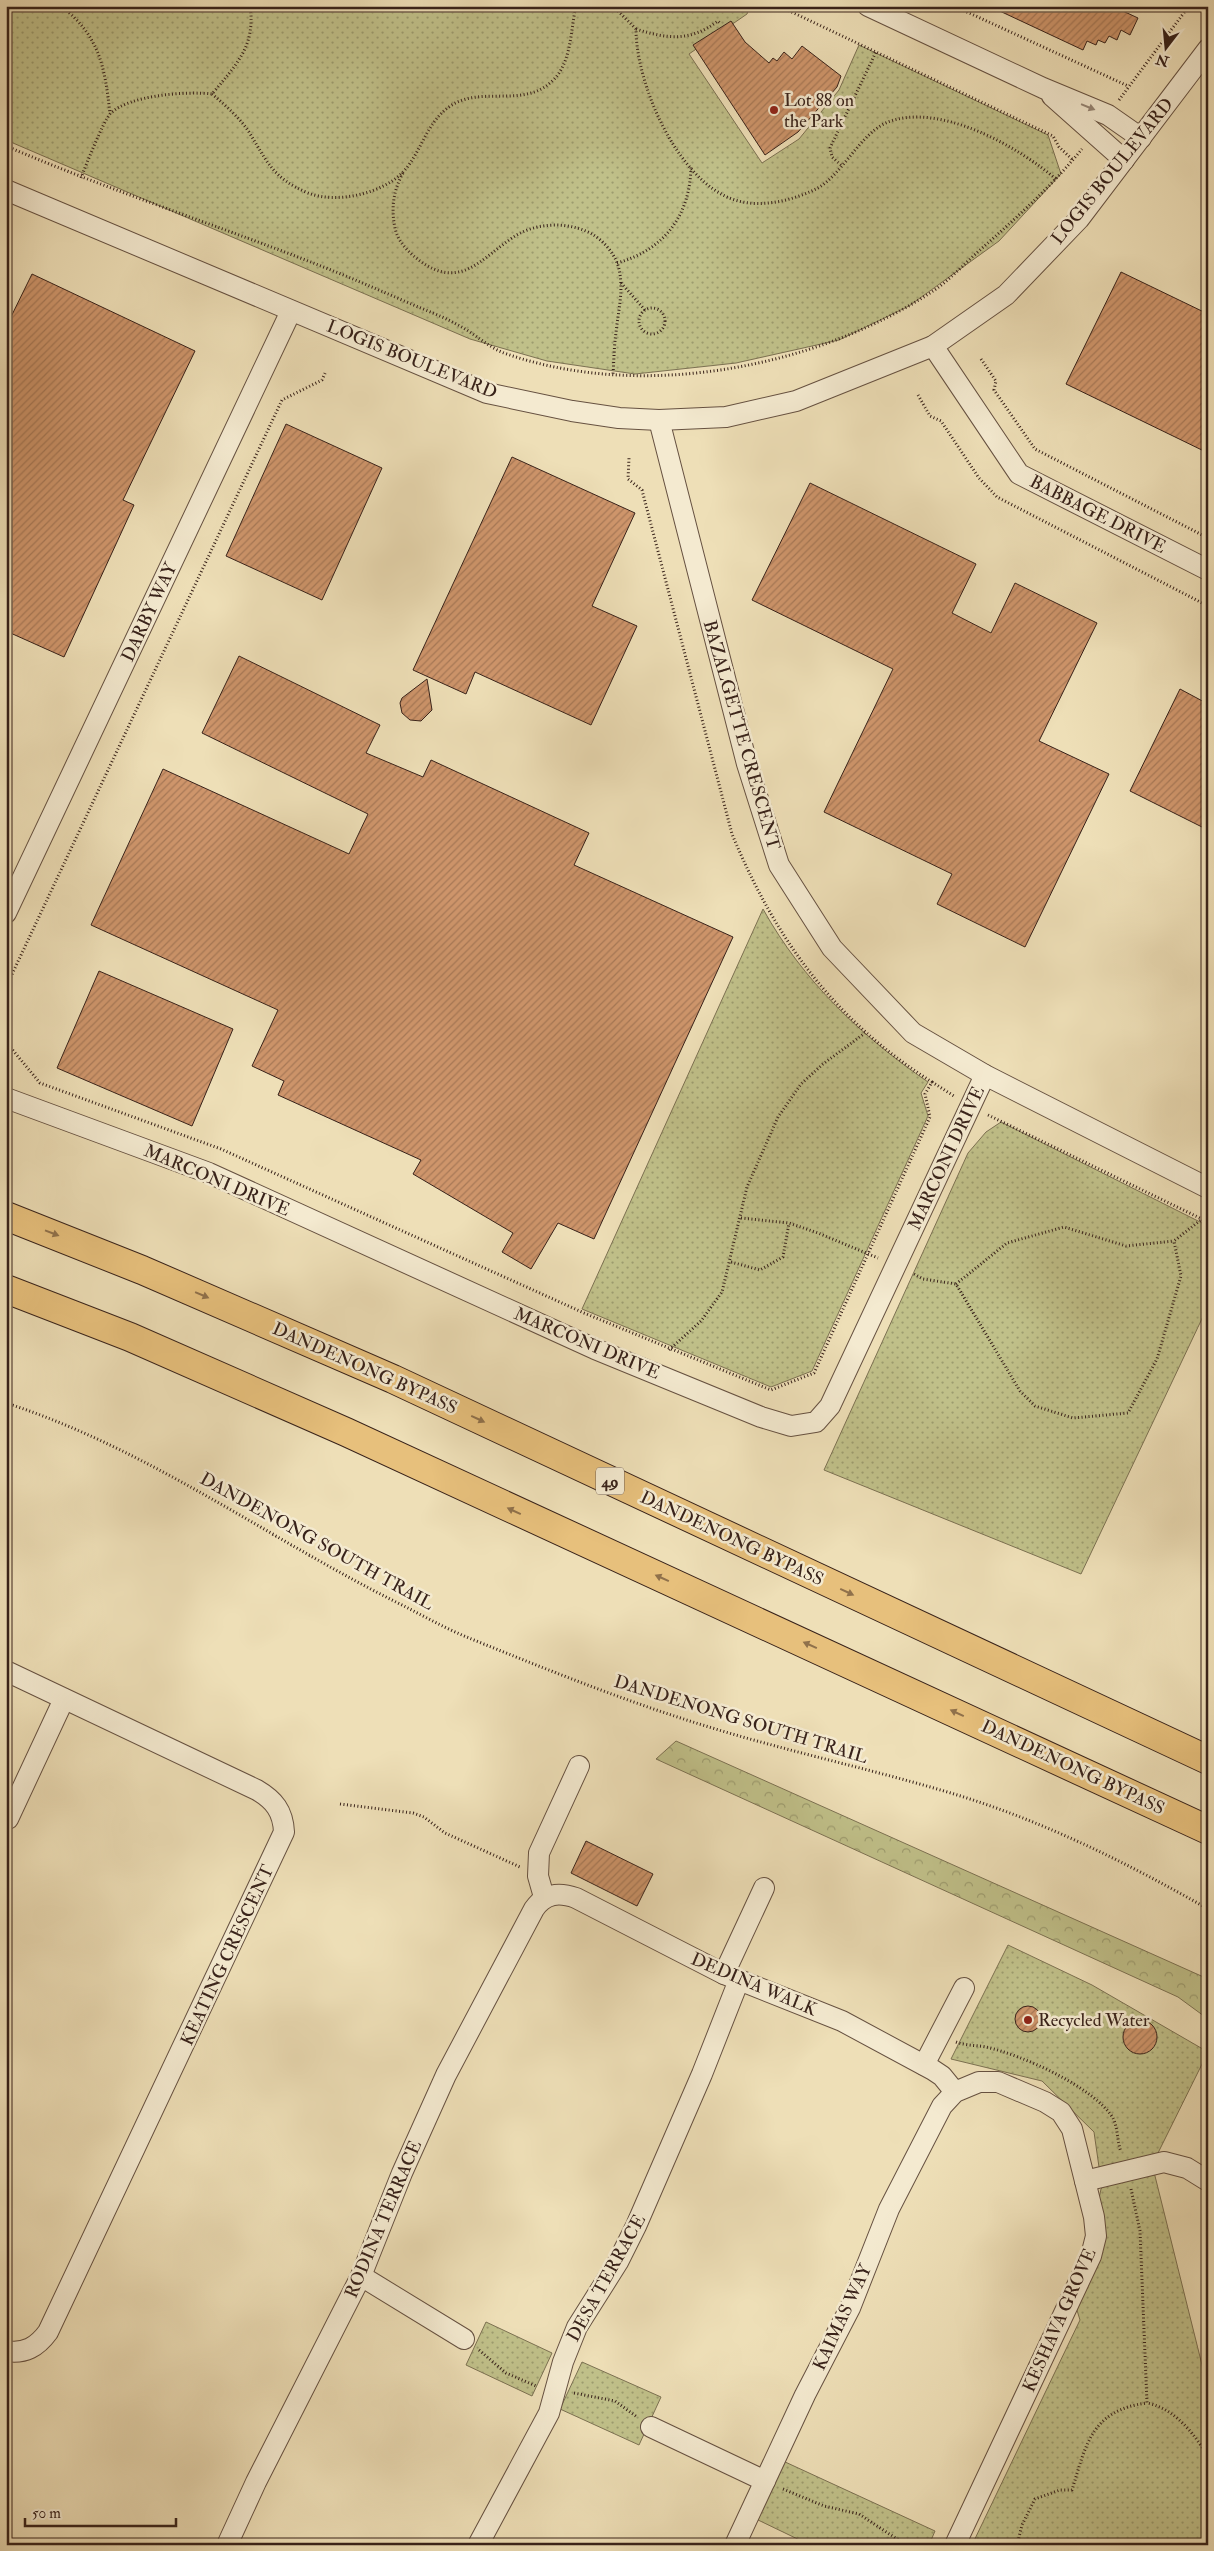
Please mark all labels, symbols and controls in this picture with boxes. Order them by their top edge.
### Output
north arrow [1142,22,1192,72]
text: N [1154,50,1172,70]
place label: Lot 88 on the Park [784,89,854,133]
street label: LOGIS BOULEVARD [1046,93,1179,249]
one-way arrow [1081,103,1096,111]
marker: Lot 88 on the Park [768,104,780,116]
street label: LOGIS BOULEVARD [323,315,500,404]
street label: BABBAGE DRIVE [1026,470,1170,559]
street label: DARBY WAY [116,558,183,666]
street label: BAZALGETTE CRESCENT [698,618,786,853]
street label: MARCONI DRIVE [903,1082,990,1234]
street label: MARCONI DRIVE [140,1139,293,1222]
one-way arrow [45,1230,59,1238]
one-way arrow [195,1292,209,1300]
street label: MARCONI DRIVE [510,1302,663,1385]
street label: DANDENONG BYPASS [269,1317,461,1420]
one-way arrow [471,1415,485,1423]
street label: DANDENONG SOUTH TRAIL [196,1467,438,1615]
road number: 49 [596,1468,624,1494]
street label: DANDENONG BYPASS [636,1486,827,1591]
one-way arrow [507,1506,521,1514]
one-way arrow [655,1574,669,1582]
one-way arrow [840,1588,854,1596]
one-way arrow [803,1641,817,1649]
street label: DANDENONG SOUTH TRAIL [611,1670,870,1769]
one-way arrow [950,1709,965,1717]
street label: DANDENONG BYPASS [977,1715,1168,1820]
street label: KEATING CRESCENT [175,1861,280,2049]
street label: DEDINA WALK [687,1948,821,2022]
place label: Recycled Water [1038,2009,1150,2032]
marker: Recycled Water [1022,2014,1034,2026]
street label: RODINA TERRACE [340,2137,427,2302]
street label: DESA TERRACE [562,2210,651,2346]
street label: KESHAVA GROVE [1017,2245,1102,2396]
street label: KAIMAS WAY [808,2260,877,2374]
scale bar [25,2496,176,2528]
text: 50 m [32,2504,61,2523]

